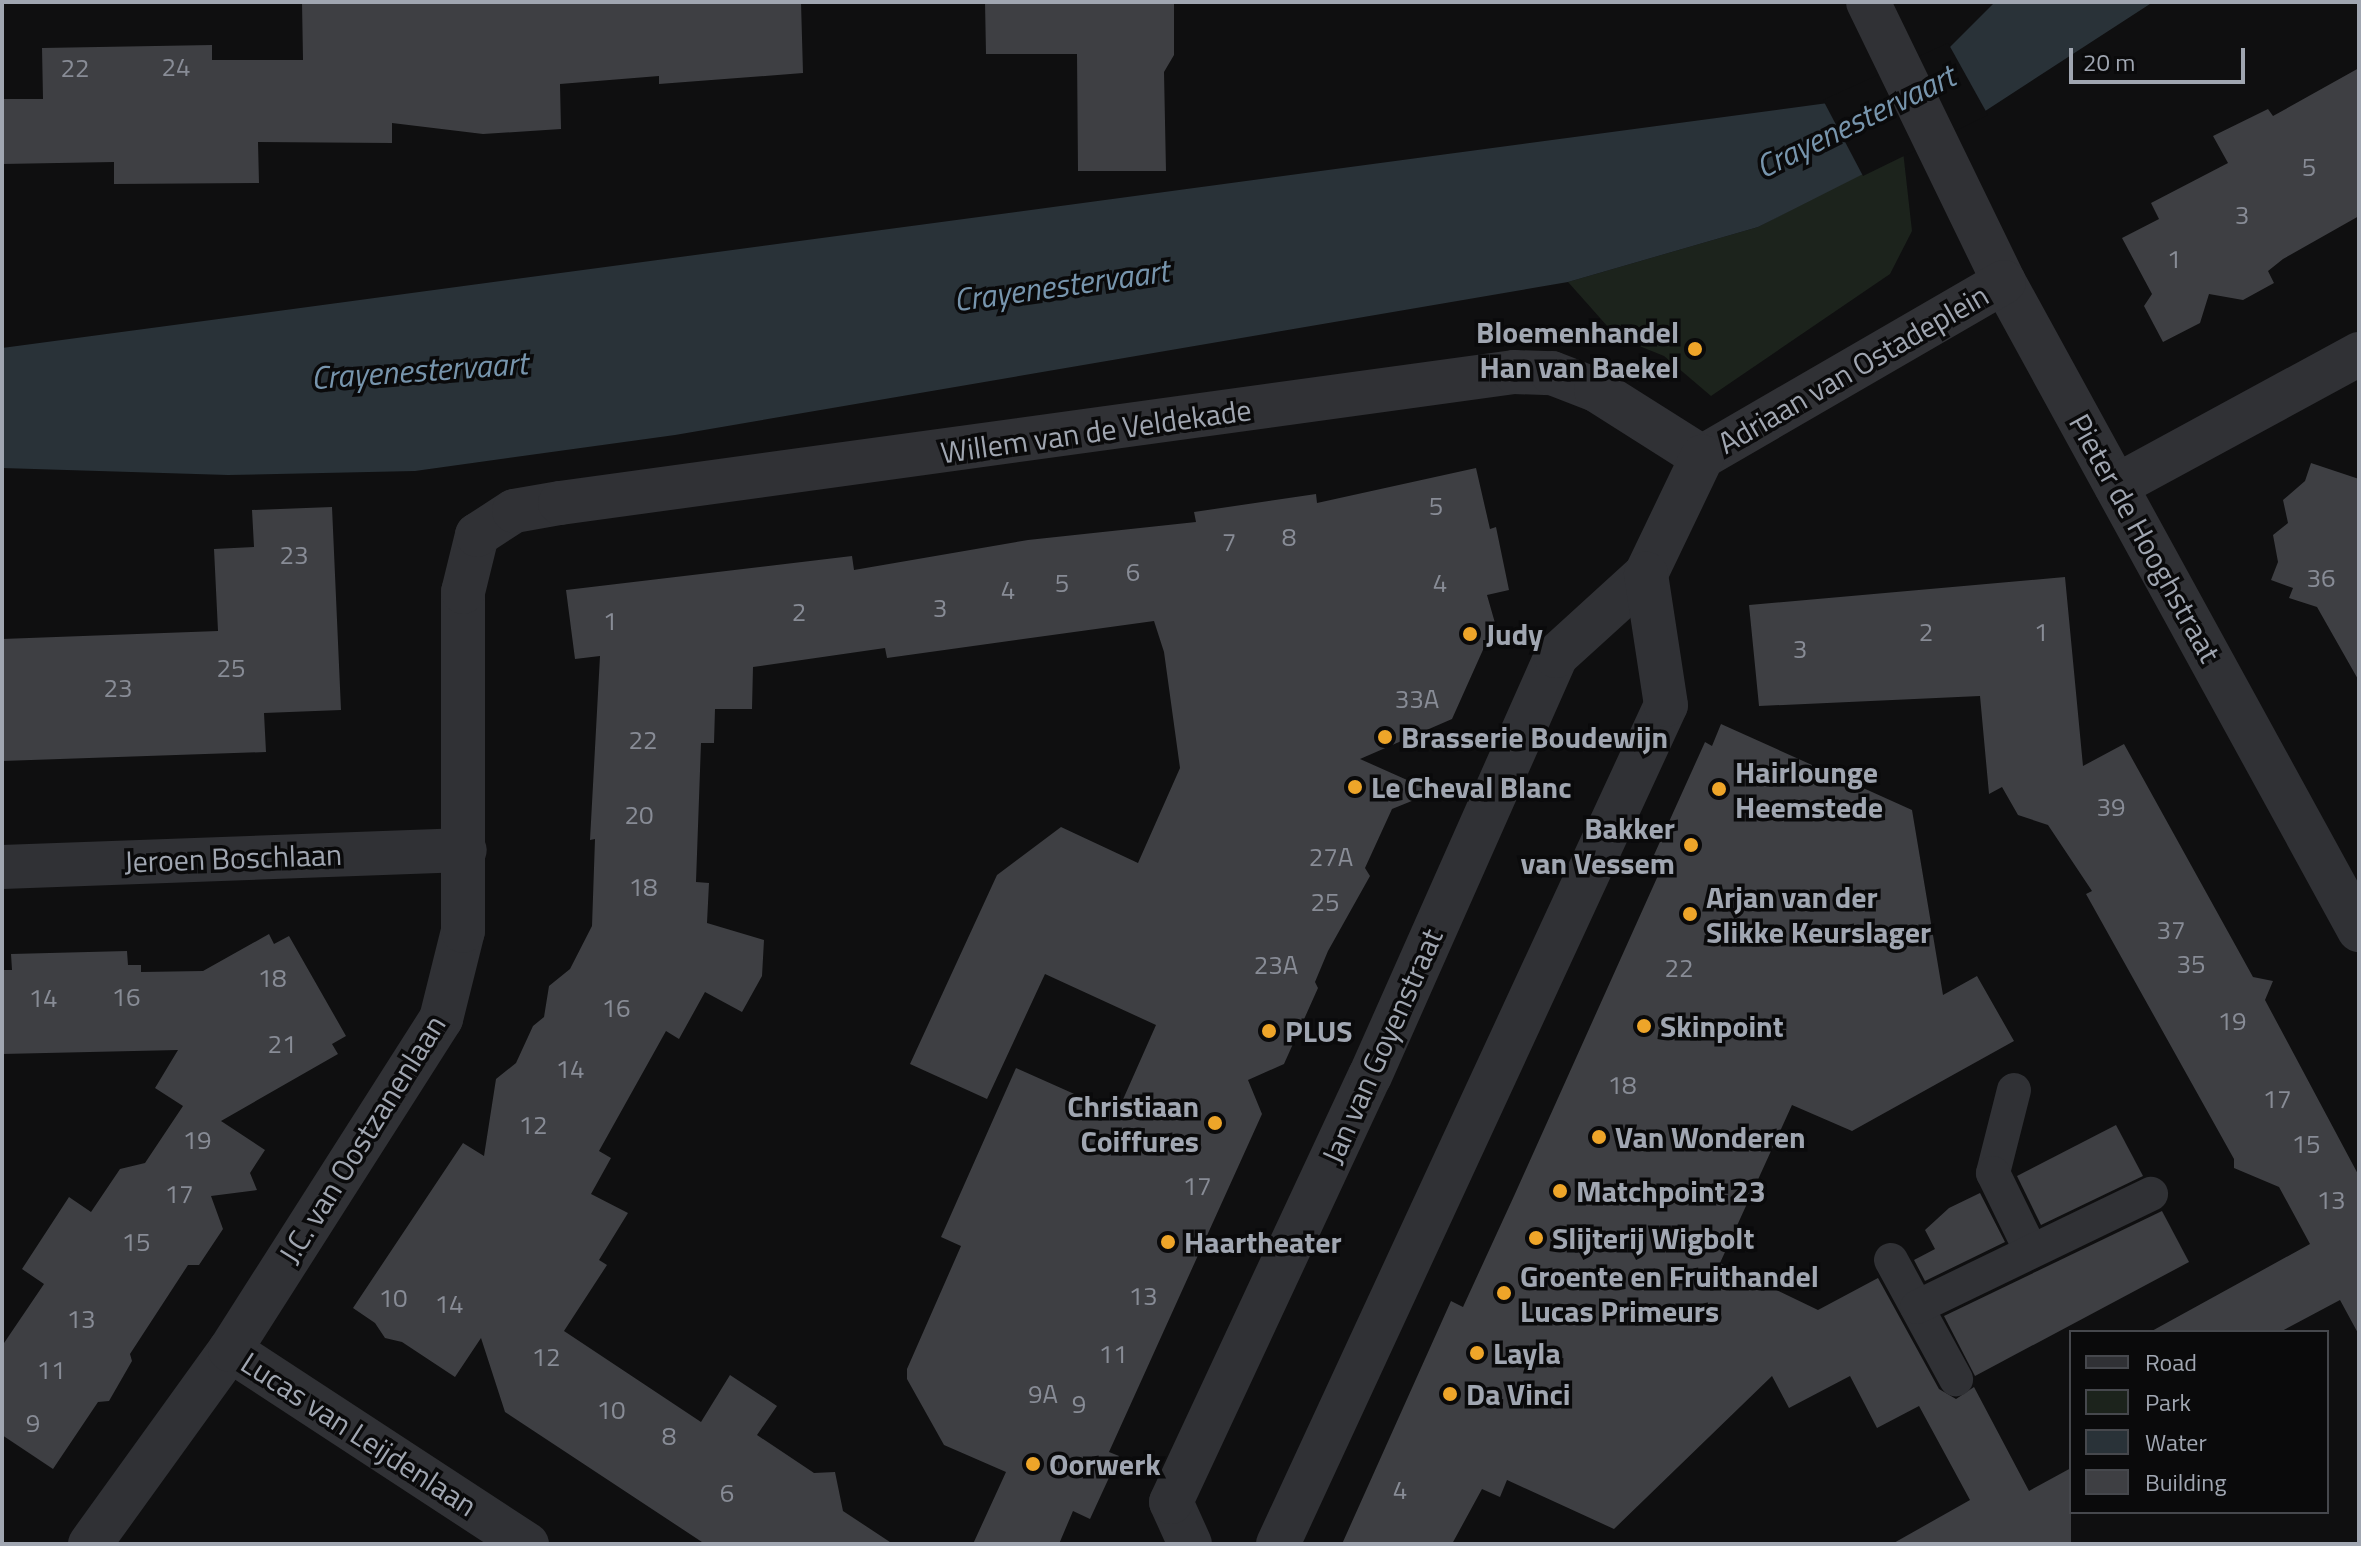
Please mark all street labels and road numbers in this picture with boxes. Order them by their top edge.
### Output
street label: Adriaan van Ostadeplein [1711,277,1995,461]
street label: Willem van de Veldekade [938,391,1254,471]
street label: Pieter de Hooghstraat [2062,408,2228,668]
street label: Jeroen Boschlaan [123,836,343,880]
street label: Jan van Goyenstraat [1314,923,1450,1169]
street label: J.C. van Oostzanenlaan [271,1008,453,1270]
street label: Lucas van Leijdenlaan [235,1344,483,1524]

